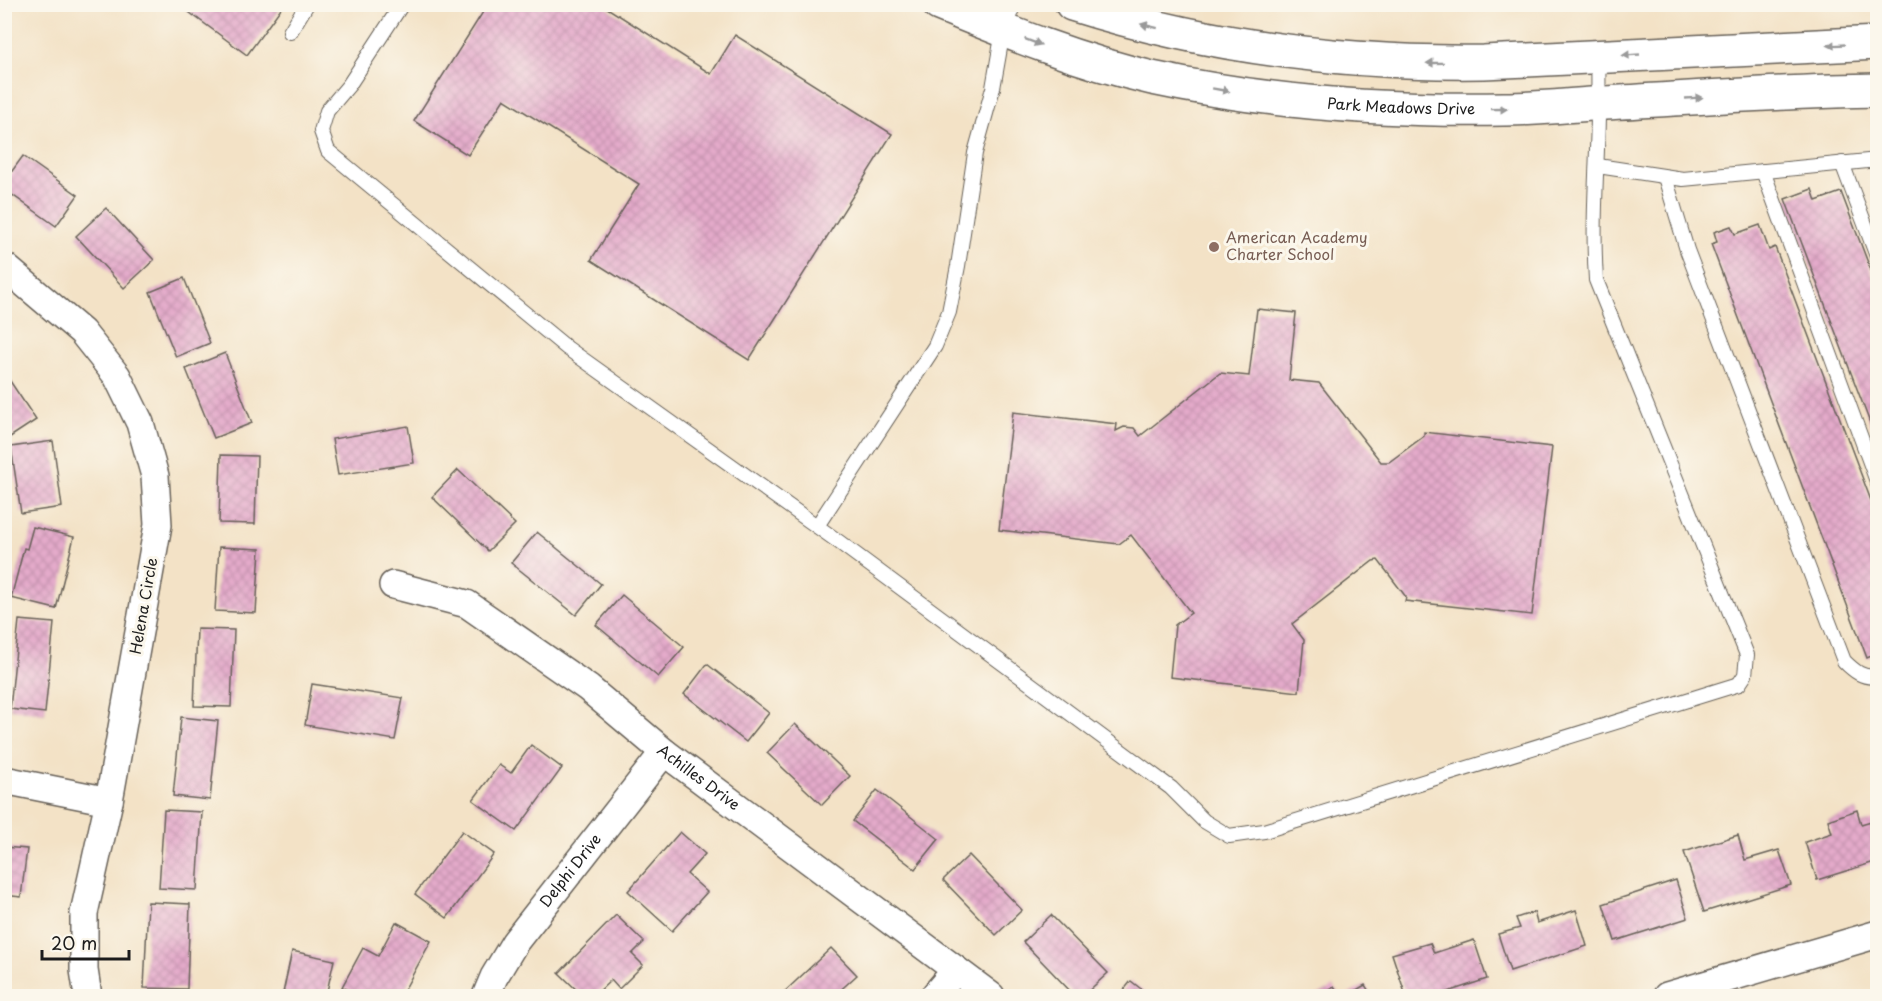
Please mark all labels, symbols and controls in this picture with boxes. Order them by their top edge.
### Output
one-way arrow [1140,21,1158,31]
one-way arrow [1024,37,1042,47]
one-way arrow [1826,41,1845,50]
one-way arrow [1622,51,1641,60]
one-way arrow [1425,58,1444,68]
one-way arrow [1212,86,1231,95]
street label: Park Meadows Drive [1326,91,1475,119]
one-way arrow [1684,93,1703,102]
one-way arrow [1490,104,1509,114]
place label: American Academy Charter School [1226,225,1368,265]
marker: American Academy Charter School [1207,240,1221,254]
street label: Helena Circle [123,555,162,656]
street label: Achilles Drive [653,738,746,815]
street label: Delphi Drive [533,828,606,912]
scale bar [42,923,129,961]
text: 20 m [51,929,97,956]

